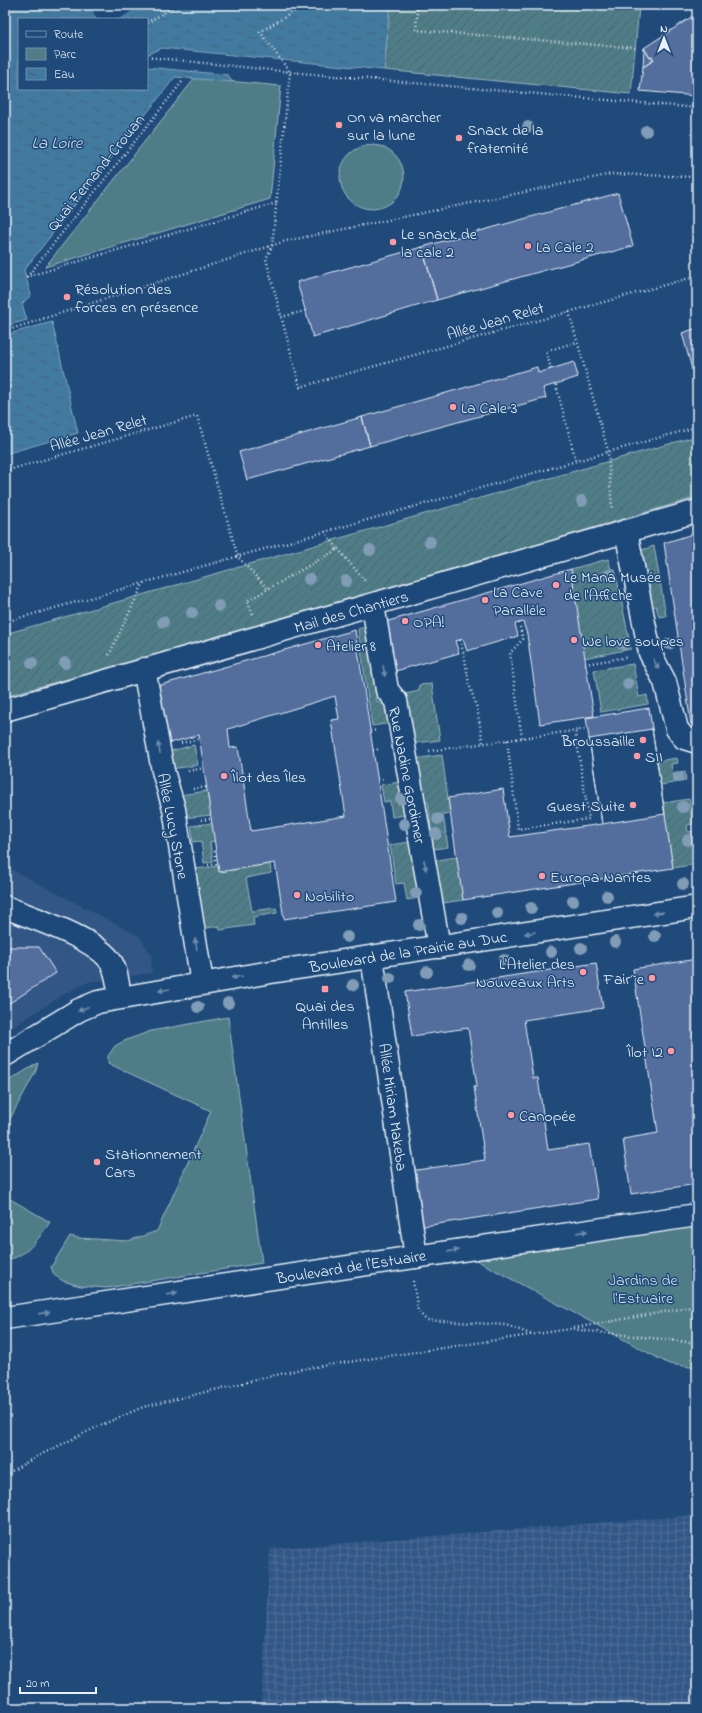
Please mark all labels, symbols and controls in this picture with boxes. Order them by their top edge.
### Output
legend [18,18,148,90]
north arrow [644,18,684,58]
text: N [660,21,668,37]
text: Route [54,26,84,44]
text: Parc [54,46,76,64]
text: Eau [54,66,75,84]
place label: On va marcher sur la lune [347,106,441,148]
street label: Quai Fernand-Crouan [42,109,151,237]
place label: Snack de la fraternité [467,119,543,161]
marker: On va marcher sur la lune [334,120,344,130]
water label: La Loire [32,131,84,156]
marker: Snack de la fraternité [454,133,464,143]
place label: Le snack de la cale 2 [401,223,478,265]
place label: La Cale 2 [536,236,594,260]
marker: Le snack de la cale 2 [388,237,398,247]
marker: La Cale 2 [523,241,533,251]
place label: Résolution des forces en présence [75,278,199,320]
marker: Résolution des forces en présence [62,292,72,302]
street label: Allée Jean Relet [444,296,548,347]
place label: La Cale 3 [461,397,517,421]
marker: La Cale 3 [448,402,458,412]
street label: Allée Jean Relet [47,408,151,459]
place label: Le Mana Musée de l'Affiche [564,566,662,608]
marker: Le Mana Musée de l'Affiche [551,580,561,590]
place label: La Cave Parallèle [493,581,547,623]
street label: Mail des Chantiers [292,585,411,641]
marker: La Cave Parallèle [480,595,490,605]
place label: OPA! [413,611,445,635]
marker: OPA! [400,616,410,626]
place label: We love soupes [582,630,684,654]
place label: Atelier 8 [326,635,376,659]
marker: We love soupes [569,635,579,645]
marker: Atelier 8 [313,640,323,650]
one-way arrow [652,659,659,670]
one-way arrow [381,665,387,677]
street label: Rue Nadine Gordimer [381,705,431,846]
place label: Broussaille [560,730,636,754]
marker: Broussaille [638,735,648,745]
one-way arrow [156,742,162,754]
place label: SII [645,746,663,770]
marker: SII [632,751,642,761]
place label: Îlot des Îles [230,766,306,790]
street label: Allée Lucy Stone [150,771,194,882]
marker: Îlot des Îles [219,771,229,781]
place label: Guest Suite [546,795,626,819]
marker: Guest Suite [628,800,638,810]
one-way arrow [422,859,428,871]
place label: Europa Nantes [550,866,651,890]
marker: Europa Nantes [537,871,547,881]
place label: Nobilito [305,885,354,909]
marker: Nobilito [292,890,302,900]
one-way arrow [652,910,665,916]
street label: Boulevard de la Prairie au Duc [307,925,510,981]
one-way arrow [524,930,536,936]
one-way arrow [193,938,199,950]
place label: L'Atelier des Nouveaux Arts [476,953,575,995]
marker: L'Atelier des Nouveaux Arts [578,967,588,977]
place label: Fair~e [603,968,645,992]
marker: Fair~e [647,973,657,983]
one-way arrow [231,974,243,980]
marker: Quai des Antilles [320,984,330,994]
one-way arrow [158,987,170,993]
place label: Quai des Antilles [295,995,355,1037]
one-way arrow [77,1006,88,1012]
place label: Îlot I2 [625,1041,663,1065]
street label: Allée Miriam Makeba [371,1042,413,1173]
marker: Îlot I2 [666,1046,676,1056]
place label: Canopée [519,1105,577,1129]
marker: Canopée [506,1110,516,1120]
place label: Stationnement Cars [105,1143,202,1185]
marker: Stationnement Cars [92,1157,102,1167]
one-way arrow [576,1229,588,1235]
street label: Boulevard de l'Estuaire [274,1244,429,1292]
one-way arrow [447,1248,459,1254]
park label: Jardins de l'Estuaire [608,1269,679,1311]
one-way arrow [166,1291,178,1297]
one-way arrow [38,1309,50,1316]
scale bar [20,1669,96,1695]
text: 20 m [26,1675,49,1693]

